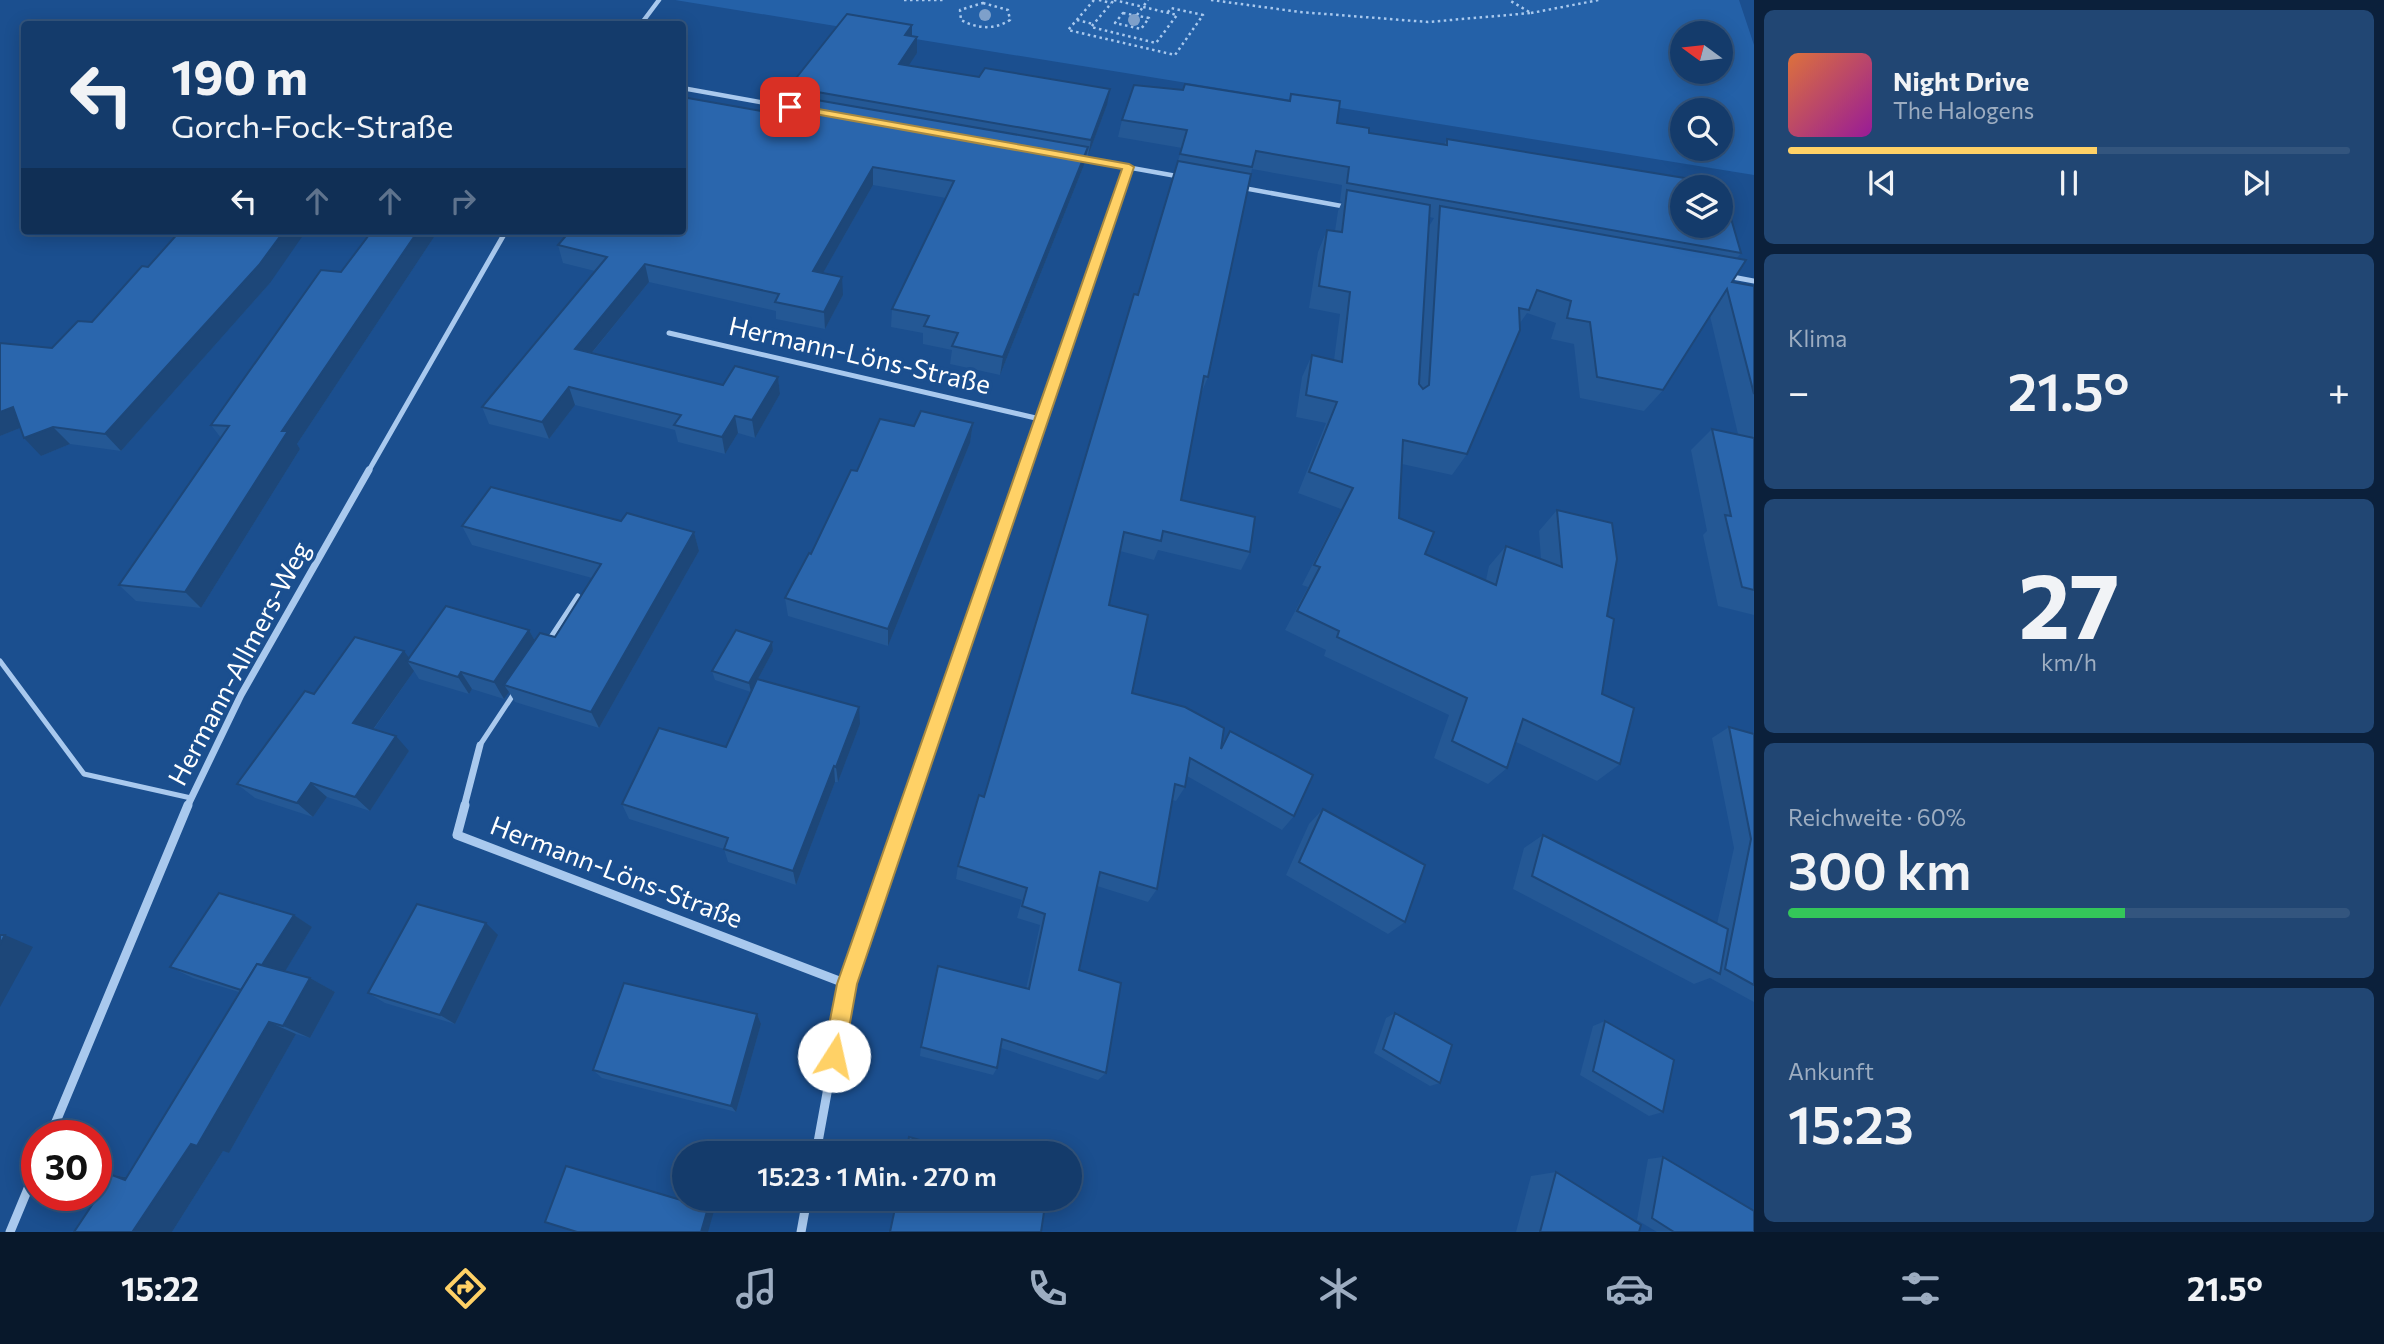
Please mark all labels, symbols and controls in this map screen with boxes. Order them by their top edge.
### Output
north arrow [1670,21,1732,84]
map controls [1670,21,1733,238]
text: 190 m [171,45,308,105]
icon: left [56,49,147,140]
text: Night Drive [1893,65,2029,96]
pin [760,77,820,137]
icon: arrive [771,88,809,126]
text: The Halogens [1893,96,2034,124]
button: search [1670,98,1733,161]
text: Gorch-Fock-Straße [171,105,453,145]
icon: previous [1863,164,1901,202]
icon: pause [2050,164,2088,202]
icon: next [2237,164,2275,202]
button: layers [1670,175,1733,238]
icon: left [225,182,263,220]
icon: ahead [298,182,336,220]
icon: ahead [371,182,409,220]
icon: right [444,182,482,220]
street label: Hermann-Löns-Straße [726,309,994,399]
text: Klima [1788,324,1847,352]
text: 21.5° [2008,358,2129,422]
text: − [1788,367,1810,414]
text: + [2328,367,2350,414]
street label: Hermann-Allmers-Weg [161,536,315,790]
text: 27 [2018,546,2120,658]
text: km/h [2041,648,2097,676]
text: Reichweite · 60% [1788,803,1966,831]
street label: Hermann-Löns-Straße [487,809,747,933]
text: 300 km [1788,837,1971,901]
position arrow [797,1019,871,1093]
text: Ankunft [1788,1057,1874,1085]
text: 15:23 [1788,1091,1914,1155]
speed limit sign: 30 [21,1120,112,1211]
text: 15:23 · 1 Min. · 270 m [757,1160,997,1191]
icon: directions [441,1264,490,1313]
icon: music [732,1264,781,1313]
icon: phone [1023,1264,1072,1313]
icon: climate [1314,1264,1363,1313]
icon: car [1605,1264,1654,1313]
icon: filters [1896,1264,1945,1313]
text: 15:22 [121,1268,199,1308]
text: 21.5° [2187,1268,2263,1308]

